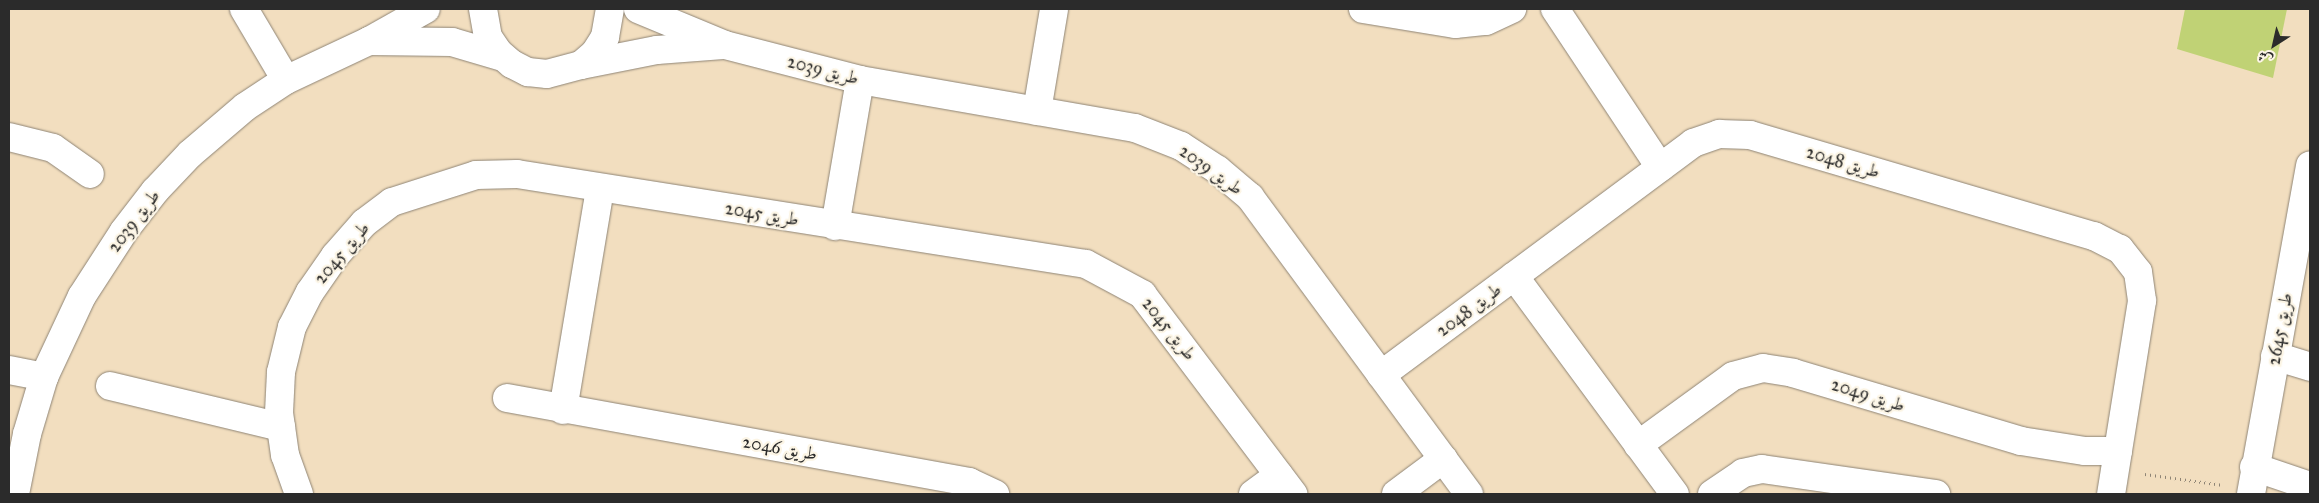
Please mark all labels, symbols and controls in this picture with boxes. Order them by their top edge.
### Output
north arrow [2249,20,2299,70]
text: ش [2255,47,2276,69]
street label: طريق 2039 [785,51,861,89]
street label: طريق 2039 [1175,140,1247,200]
street label: طريق 2048 [1804,141,1882,183]
street label: طريق 2039 [103,185,165,257]
street label: طريق 2045 [723,198,801,230]
street label: طريق 2045 [310,218,374,288]
street label: طريق 2048 [1432,279,1506,341]
street label: طريق 2645 [2263,291,2297,367]
street label: طريق 2045 [1137,293,1201,365]
street label: طريق 2049 [1829,374,1907,416]
street label: طريق 2046 [741,431,819,465]

